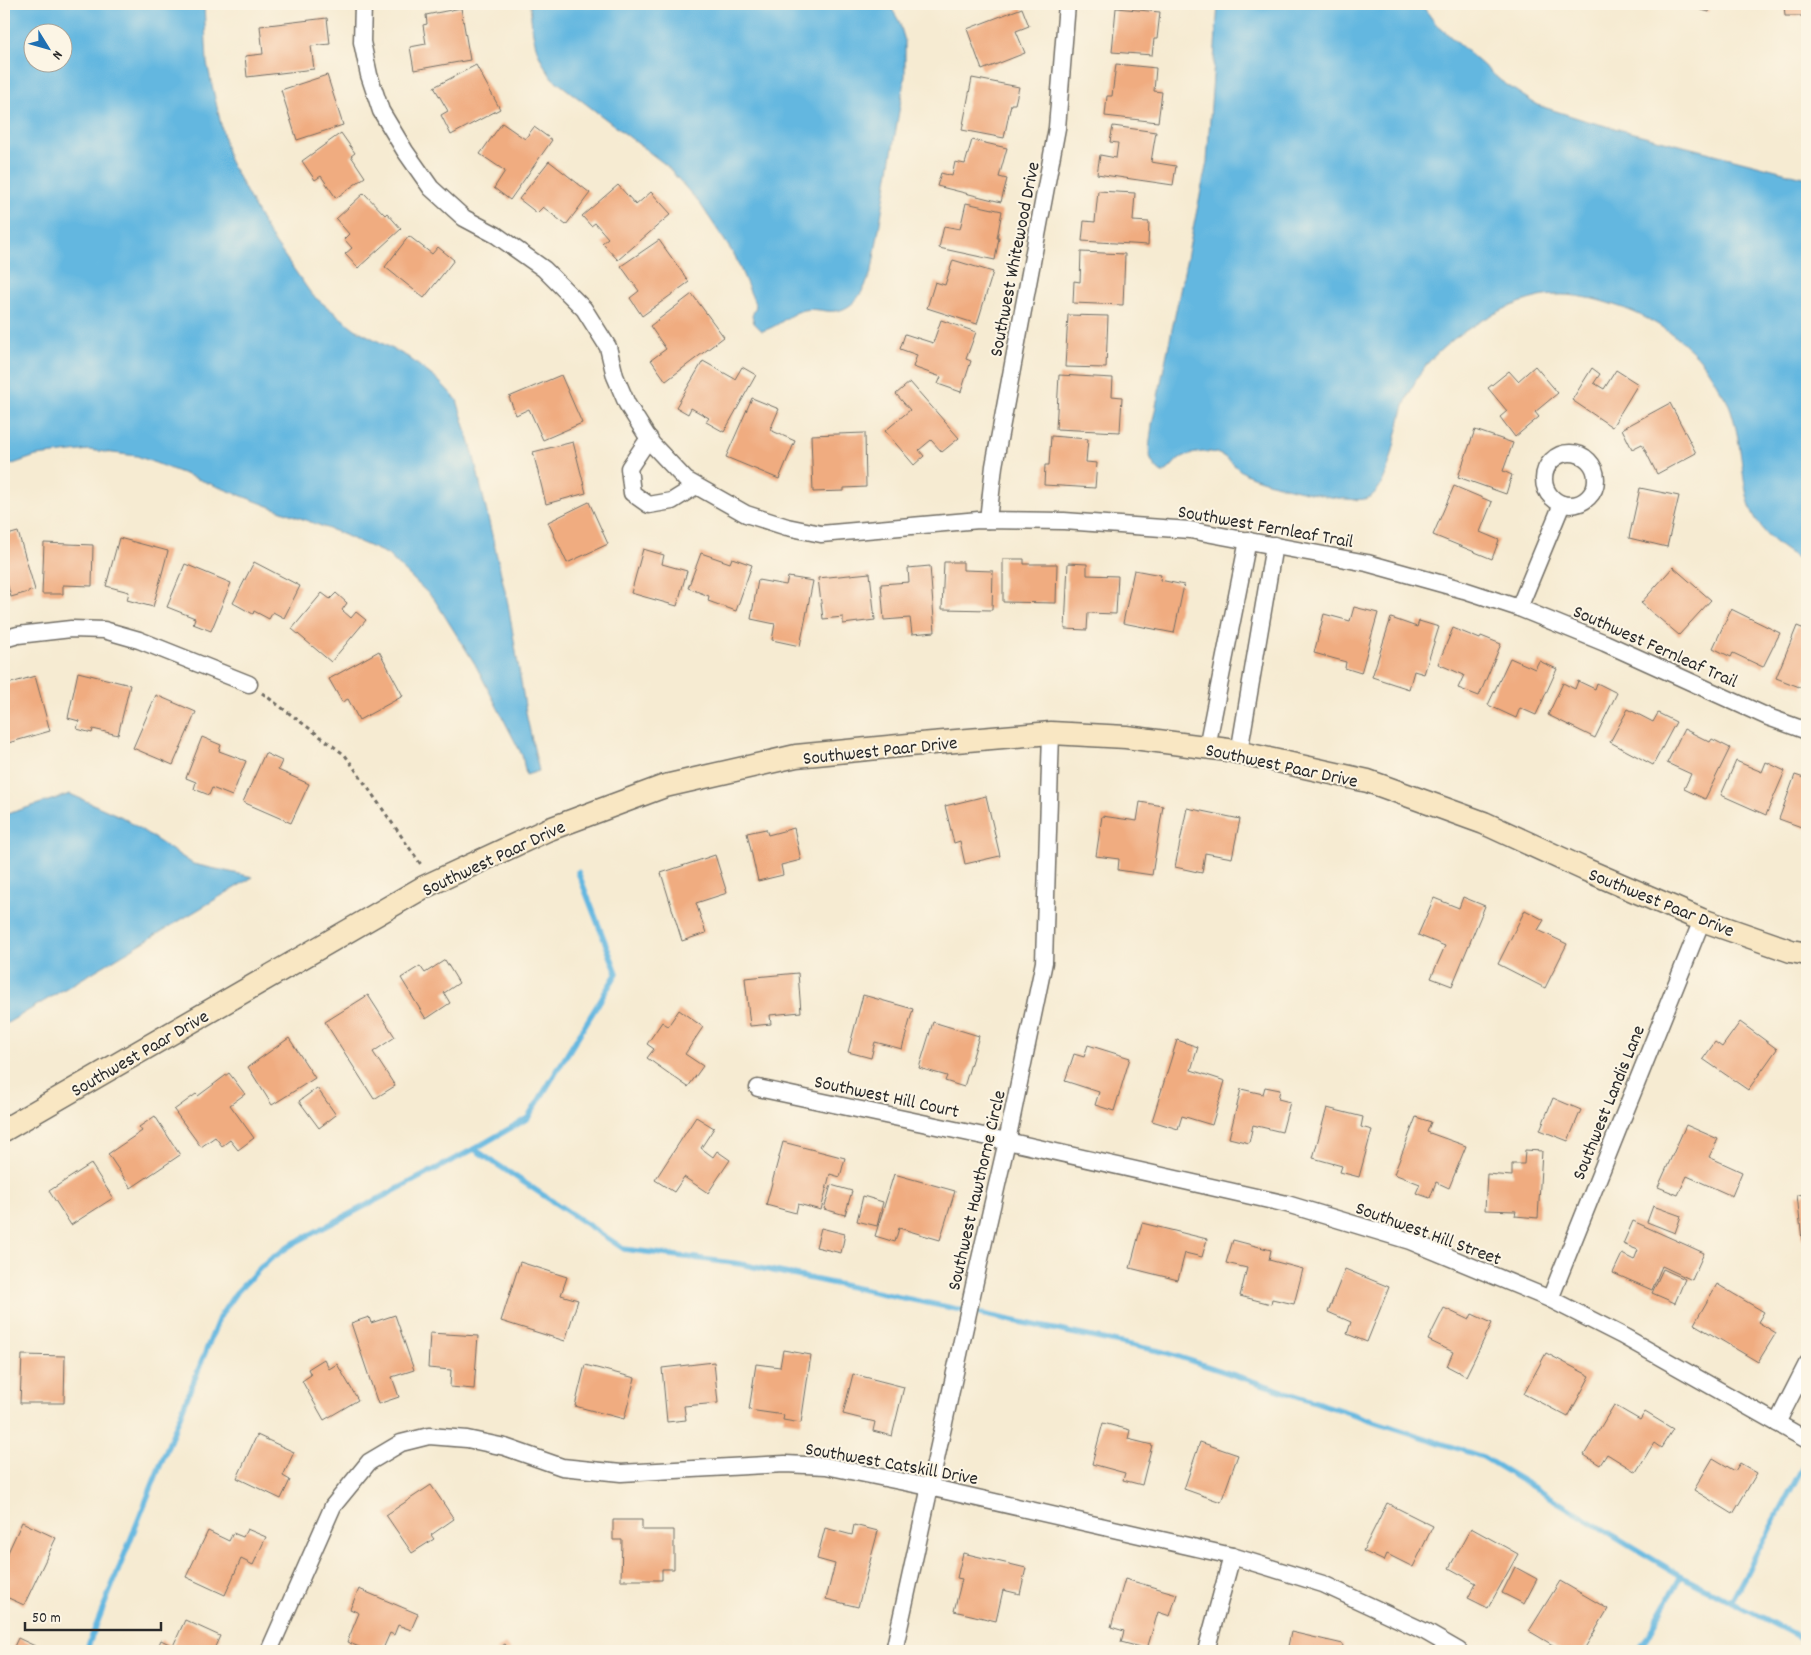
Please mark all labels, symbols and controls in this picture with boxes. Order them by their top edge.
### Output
north arrow [22,22,72,72]
text: N [47,46,67,63]
street label: Southwest Whitewood Drive [984,160,1049,360]
street label: Southwest Fernleaf Trail [1176,500,1356,557]
street label: Southwest Fernleaf Trail [1568,600,1742,697]
street label: Southwest Paar Drive [802,731,959,774]
street label: Southwest Paar Drive [1203,738,1360,797]
street label: Southwest Paar Drive [418,815,570,905]
street label: Southwest Paar Drive [1584,863,1738,946]
street label: Southwest Paar Drive [67,1005,215,1106]
street label: Southwest Landis Lane [1567,1022,1654,1185]
street label: Southwest Hill Court [811,1070,961,1127]
street label: Southwest Hawthorne Circle [942,1088,1015,1294]
street label: Southwest Hill Street [1351,1196,1505,1274]
street label: Southwest Catskill Drive [803,1437,980,1494]
scale bar [25,1600,161,1632]
text: 50 m [32,1608,61,1630]

